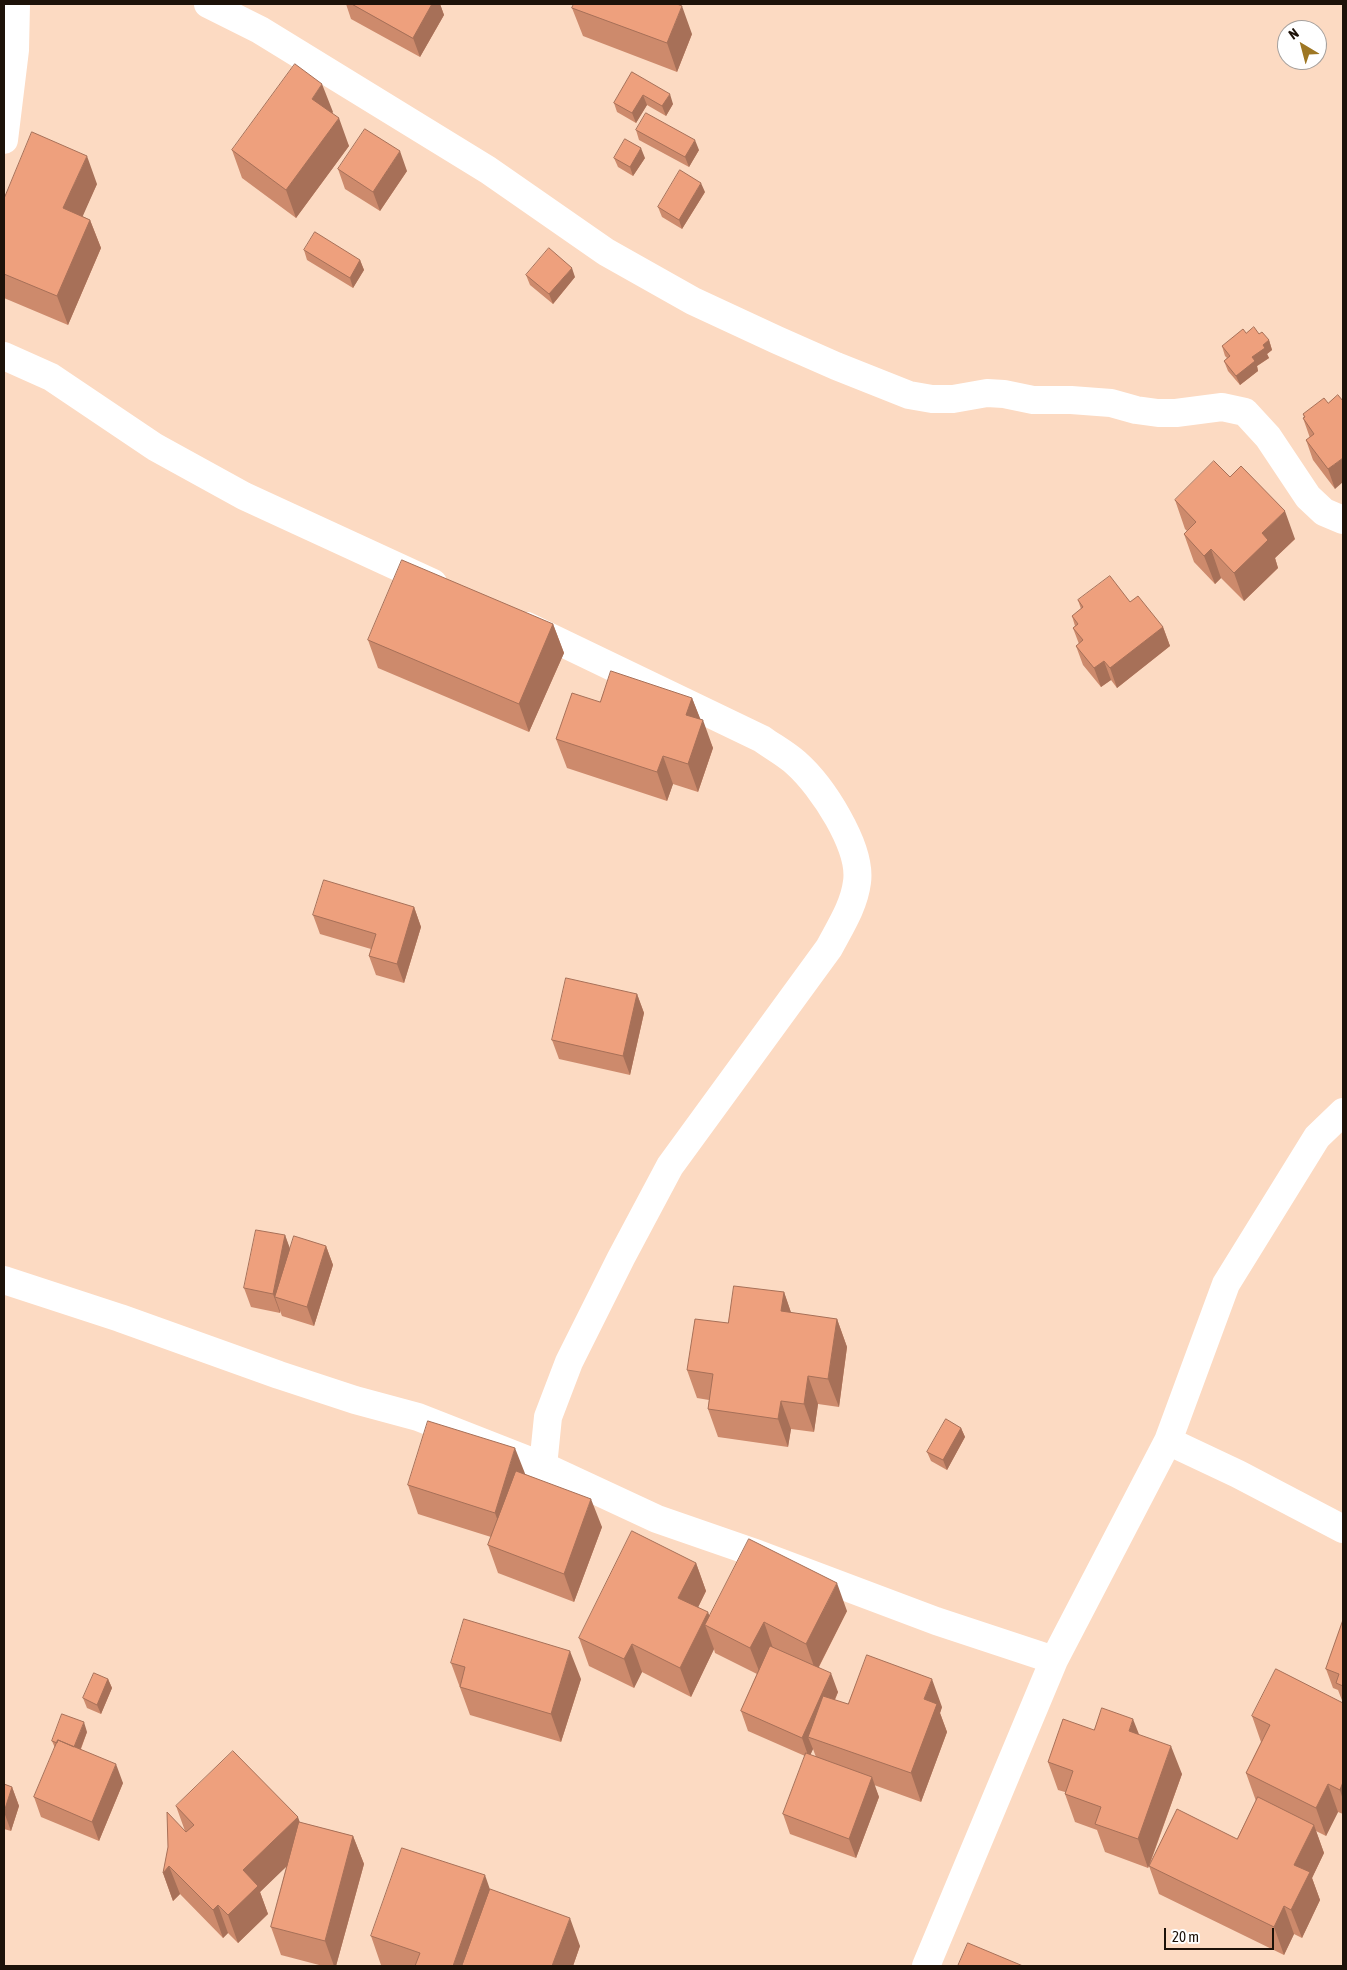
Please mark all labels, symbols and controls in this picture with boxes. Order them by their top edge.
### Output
north arrow [1277,20,1327,70]
text: N [1285,25,1302,43]
scale bar [1167,1918,1277,1950]
text: 20 m [1172,1928,1199,1945]

